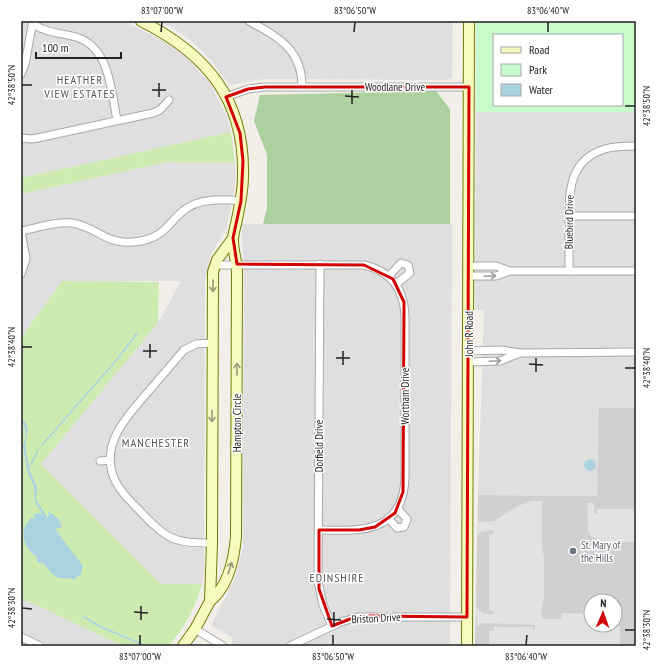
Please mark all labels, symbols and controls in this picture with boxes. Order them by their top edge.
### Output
text: 83°07'00"W [141,4,183,17]
text: 83°06'50"W [334,4,376,17]
text: 83°06'40"W [527,4,569,17]
scale bar [36,34,121,60]
legend [493,34,623,106]
text: 100 m [42,40,69,55]
text: Road [529,42,549,57]
text: Park [529,62,547,77]
text: 42°38'50"N [5,65,18,105]
district label: HEATHER VIEW ESTATES [43,72,116,101]
street label: Woodlane Drive [365,80,425,94]
text: Water [529,82,554,97]
text: 42°38'50"N [640,86,653,126]
street label: Bluebird Drive [562,194,576,249]
one-way arrow [483,272,496,280]
one-way arrow [209,279,217,292]
street label: John R Road [462,311,476,358]
text: 42°38'40"N [5,327,18,367]
text: 42°38'40"N [640,348,653,388]
one-way arrow [488,357,501,364]
one-way arrow [233,363,241,376]
street label: Wortham Drive [398,367,412,424]
street label: Hampton Circle [230,393,244,452]
one-way arrow [208,409,216,422]
street label: Dorfield Drive [312,419,326,472]
district label: MANCHESTER [122,435,190,450]
place label: St. Mary of the Hills [581,538,622,565]
marker: St. Mary of the Hills [568,546,578,556]
one-way arrow [226,562,234,574]
district label: EDINSHIRE [310,570,364,585]
text: 42°38'30"N [5,588,18,628]
north arrow [583,593,623,633]
text: N [600,596,607,610]
street label: Briston Drive [351,610,401,626]
text: 42°38'30"N [640,610,653,650]
text: 83°07'00"W [119,650,161,663]
text: 83°06'50"W [312,650,354,663]
text: 83°06'40"W [505,650,547,663]

